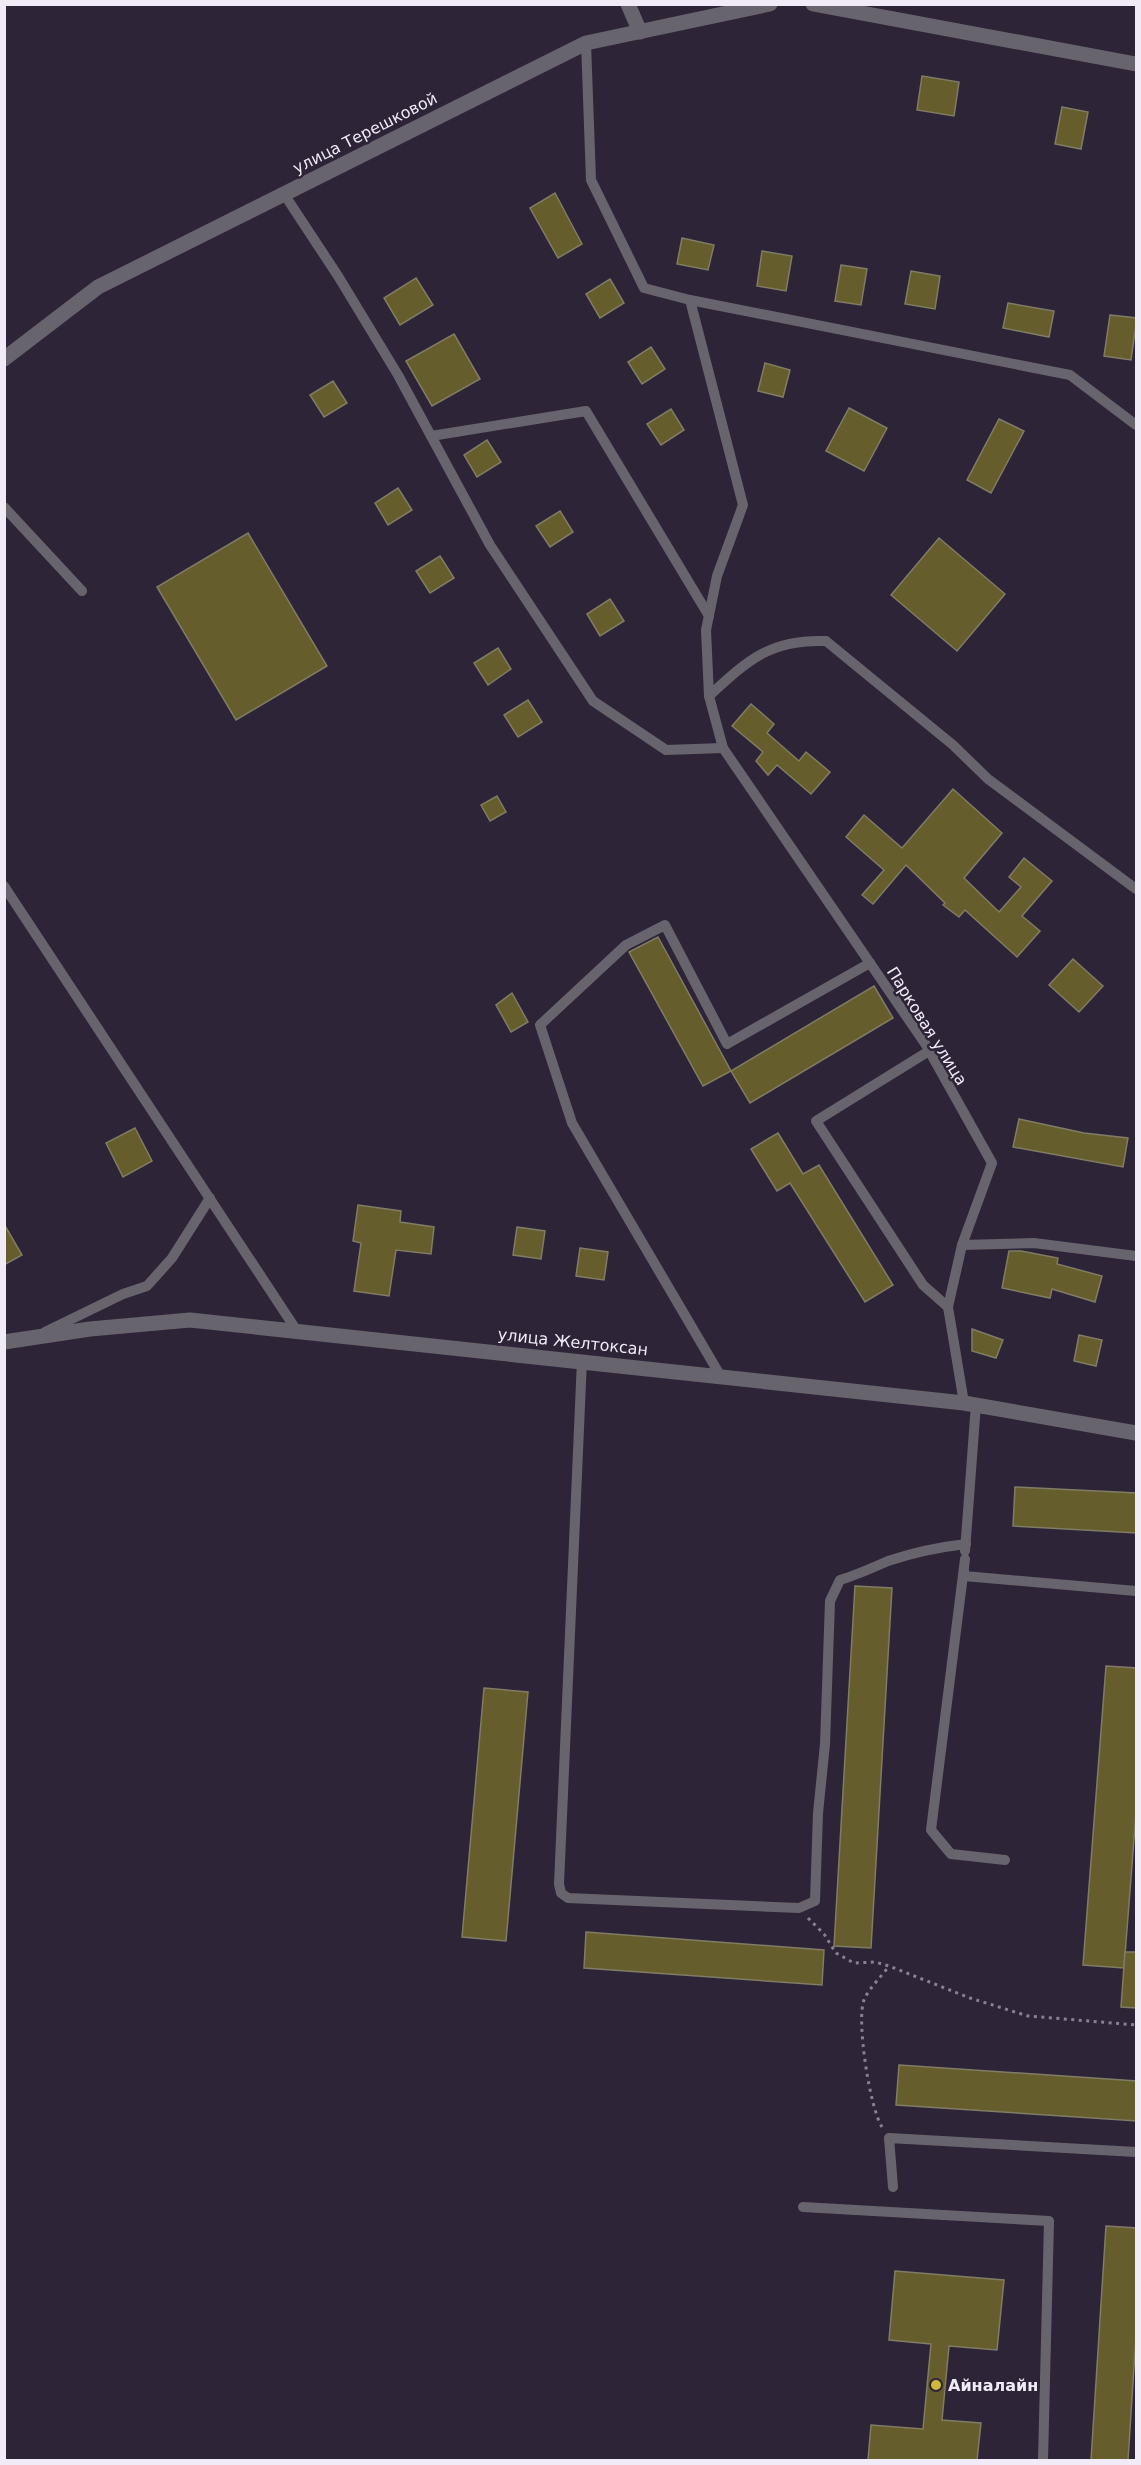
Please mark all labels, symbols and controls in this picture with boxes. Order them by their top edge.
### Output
street label: улица Терешковой [290,88,440,178]
street label: Парковая улица [883,963,971,1089]
street label: улица Желтоксан [497,1325,649,1359]
place label: Айналайн [948,2376,1038,2395]
marker: Айналайн [929,2378,943,2392]

